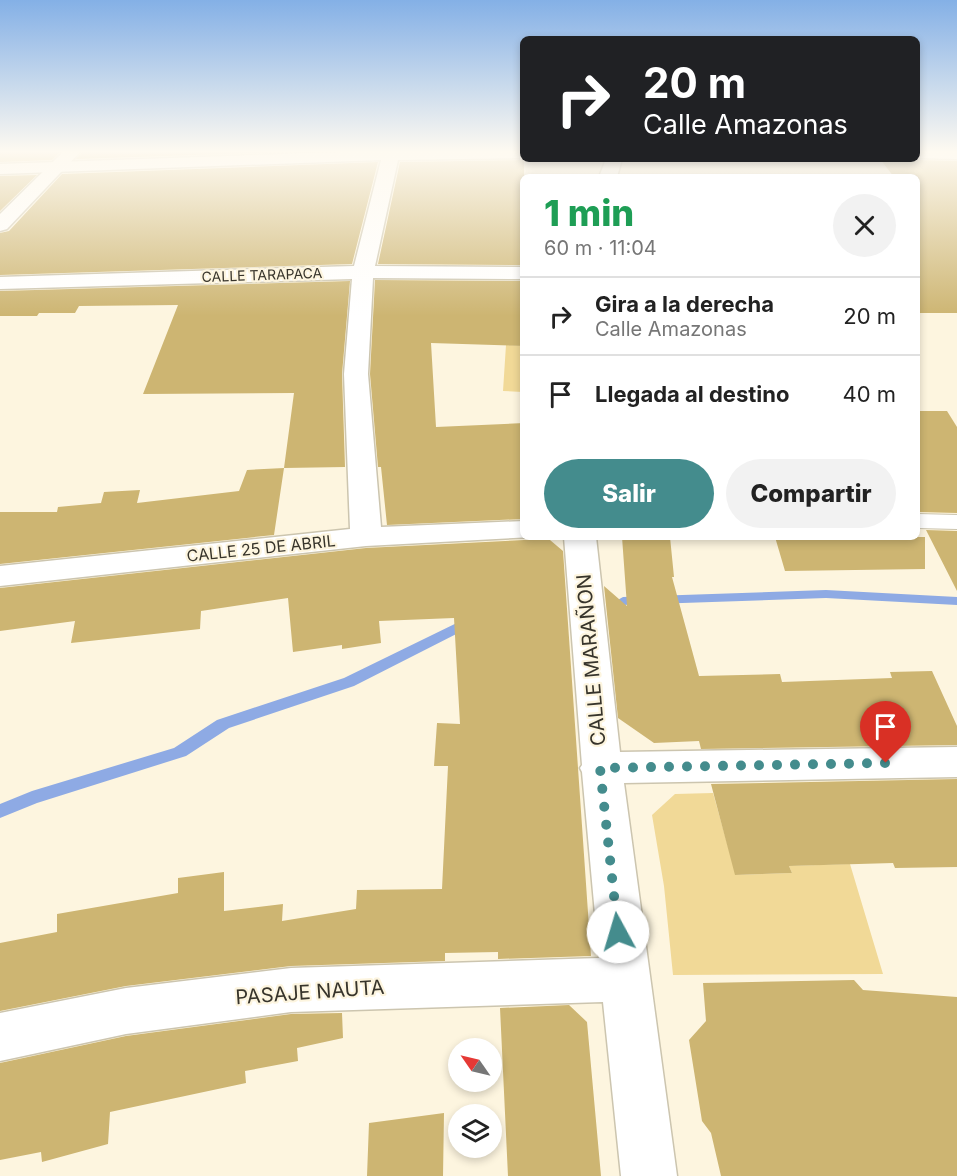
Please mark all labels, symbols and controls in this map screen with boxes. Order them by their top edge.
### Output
text: 20 m [643,57,746,108]
icon: right [544,60,622,138]
text: Calle Amazonas [643,108,848,141]
text: 1 min [544,191,634,235]
button: close [833,194,896,257]
text: 60 m · 11:04 [544,236,657,260]
street label: CALLE TARAPACA [201,264,323,285]
text: Gira a la derecha [595,291,774,317]
icon: right [544,300,577,333]
text: 20 m [843,303,896,329]
text: Calle Amazonas [595,317,747,341]
icon: arrive [544,378,577,411]
text: Llegada al destino [595,381,789,407]
text: 40 m [842,381,896,407]
button: Salir [544,459,714,528]
button: Compartir [726,459,896,528]
street label: CALLE 25 DE ABRIL [186,530,336,566]
street label: CALLE MARAÑON [571,573,610,747]
pin [860,701,911,763]
icon: arrive [869,710,902,743]
position arrow [586,900,650,964]
street label: PASAJE NAUTA [235,975,385,1009]
north arrow [448,1038,502,1092]
map controls [448,1038,502,1158]
button: layers [448,1104,502,1158]

